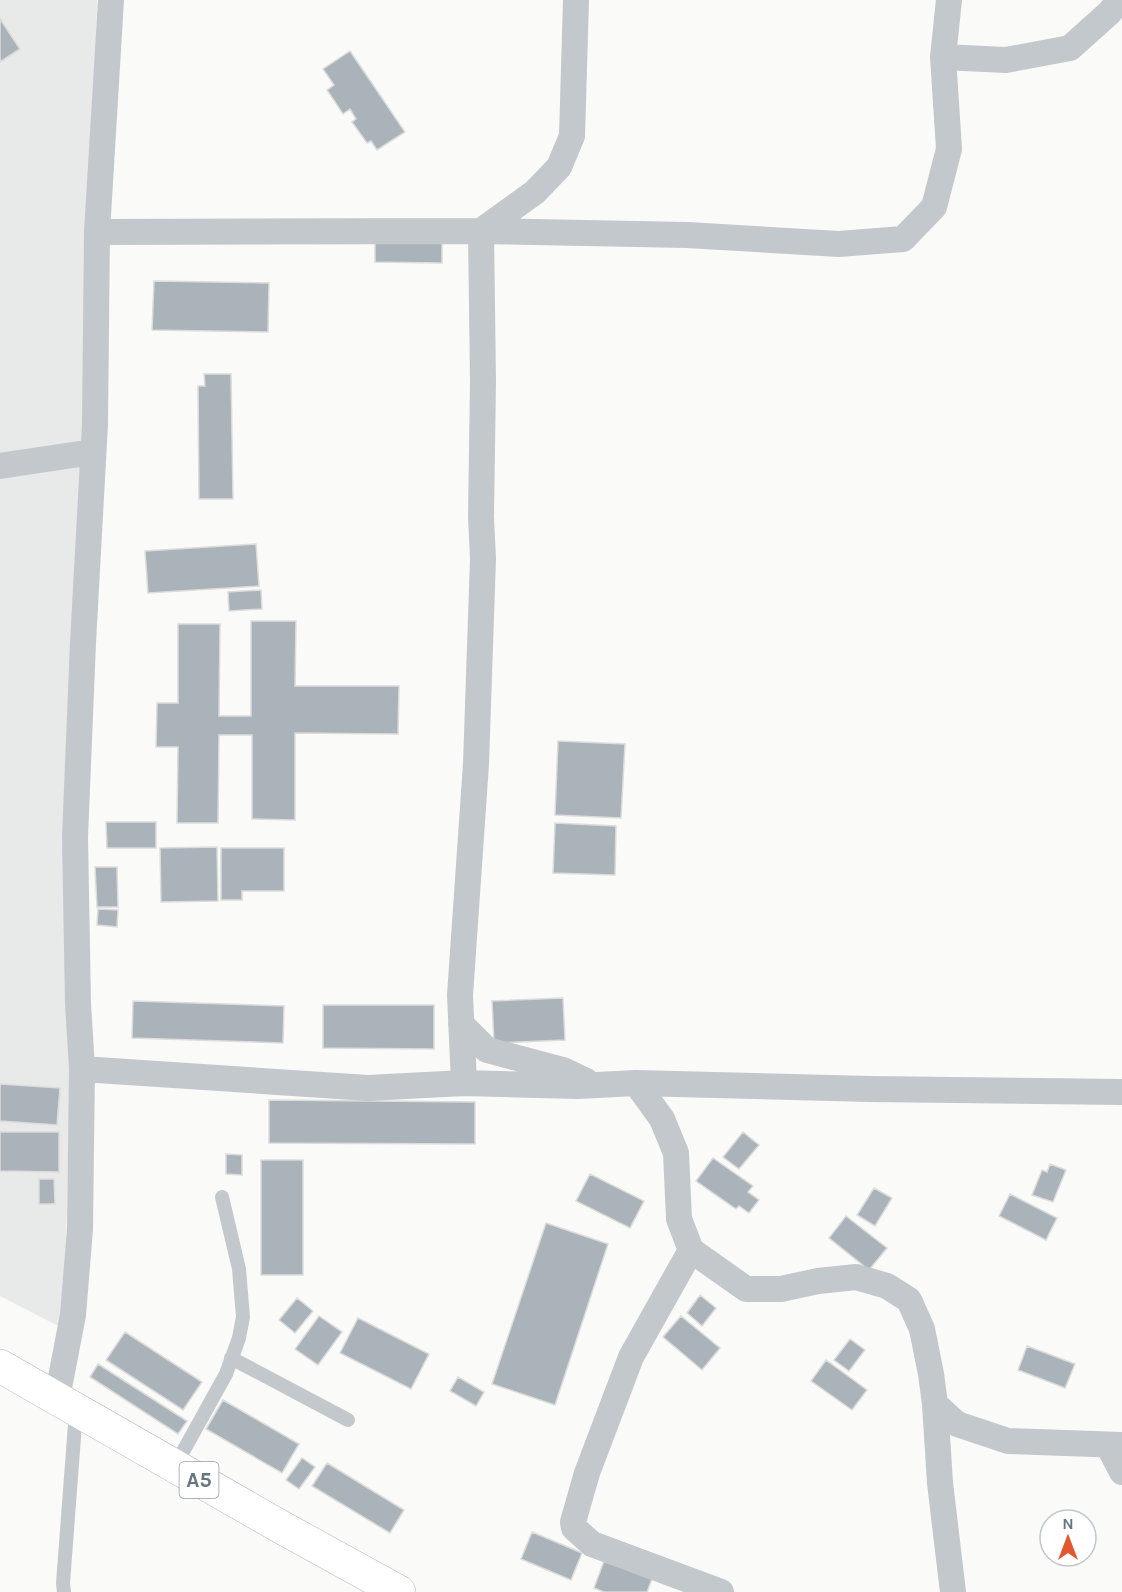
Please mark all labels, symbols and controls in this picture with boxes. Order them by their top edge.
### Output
road number: A5 [180,1462,218,1498]
north arrow [1038,1508,1098,1568]
text: N [1062,1514,1074,1533]

